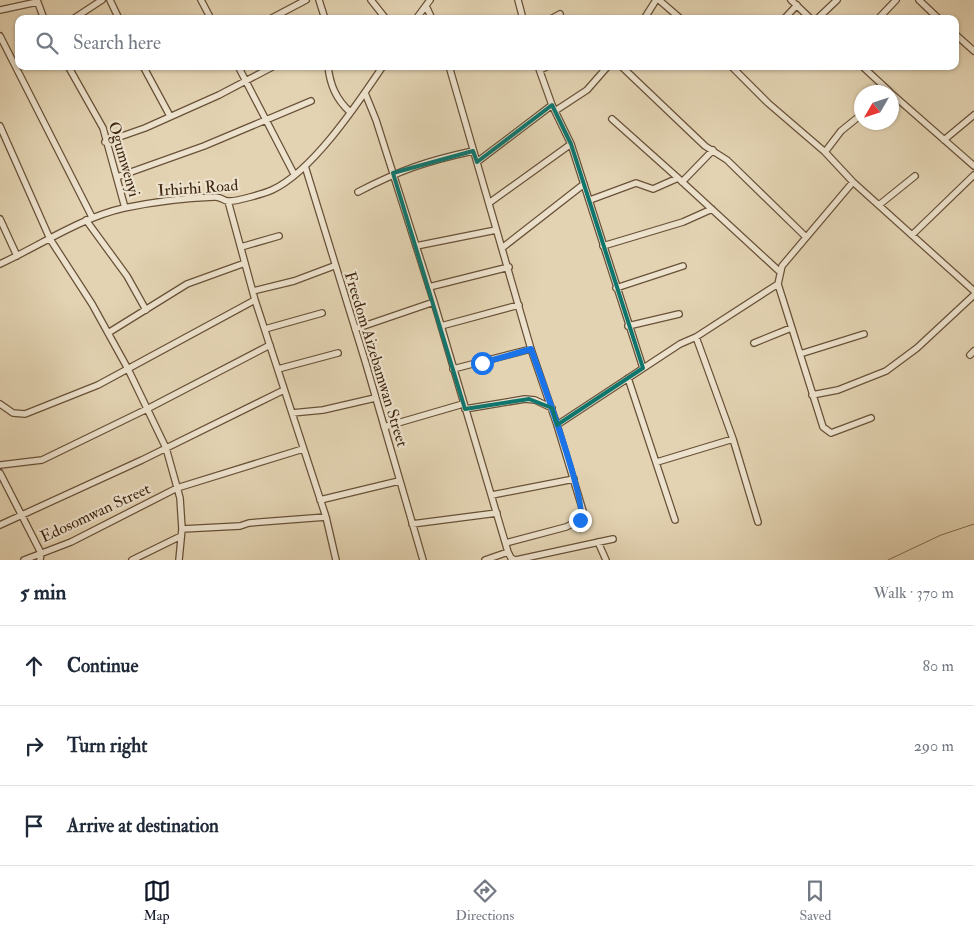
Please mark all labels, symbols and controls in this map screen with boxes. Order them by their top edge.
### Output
search box [15,15,959,70]
icon: search [33,29,61,57]
text: Search here [73,31,161,55]
north arrow [854,85,899,130]
street label: Ogumwenyi [104,119,144,199]
street label: Irhirhi Road [157,175,239,201]
street label: Freedom Aizebamwan Street [340,269,412,449]
route start [471,352,494,375]
street label: Edosomwan Street [37,479,154,547]
route end [569,509,592,532]
text: 5 min [20,579,66,606]
text: Walk · 370 m [873,583,954,603]
icon: ahead [20,652,48,680]
text: Continue [67,654,138,678]
text: 80 m [923,656,954,676]
icon: right [20,732,48,760]
text: Turn right [67,734,147,758]
text: 290 m [914,736,954,756]
icon: arrive [20,812,48,840]
text: Arrive at destination [67,814,219,838]
tab: Map [143,877,171,924]
tab: Directions [456,877,514,924]
tab: Saved [799,877,831,924]

